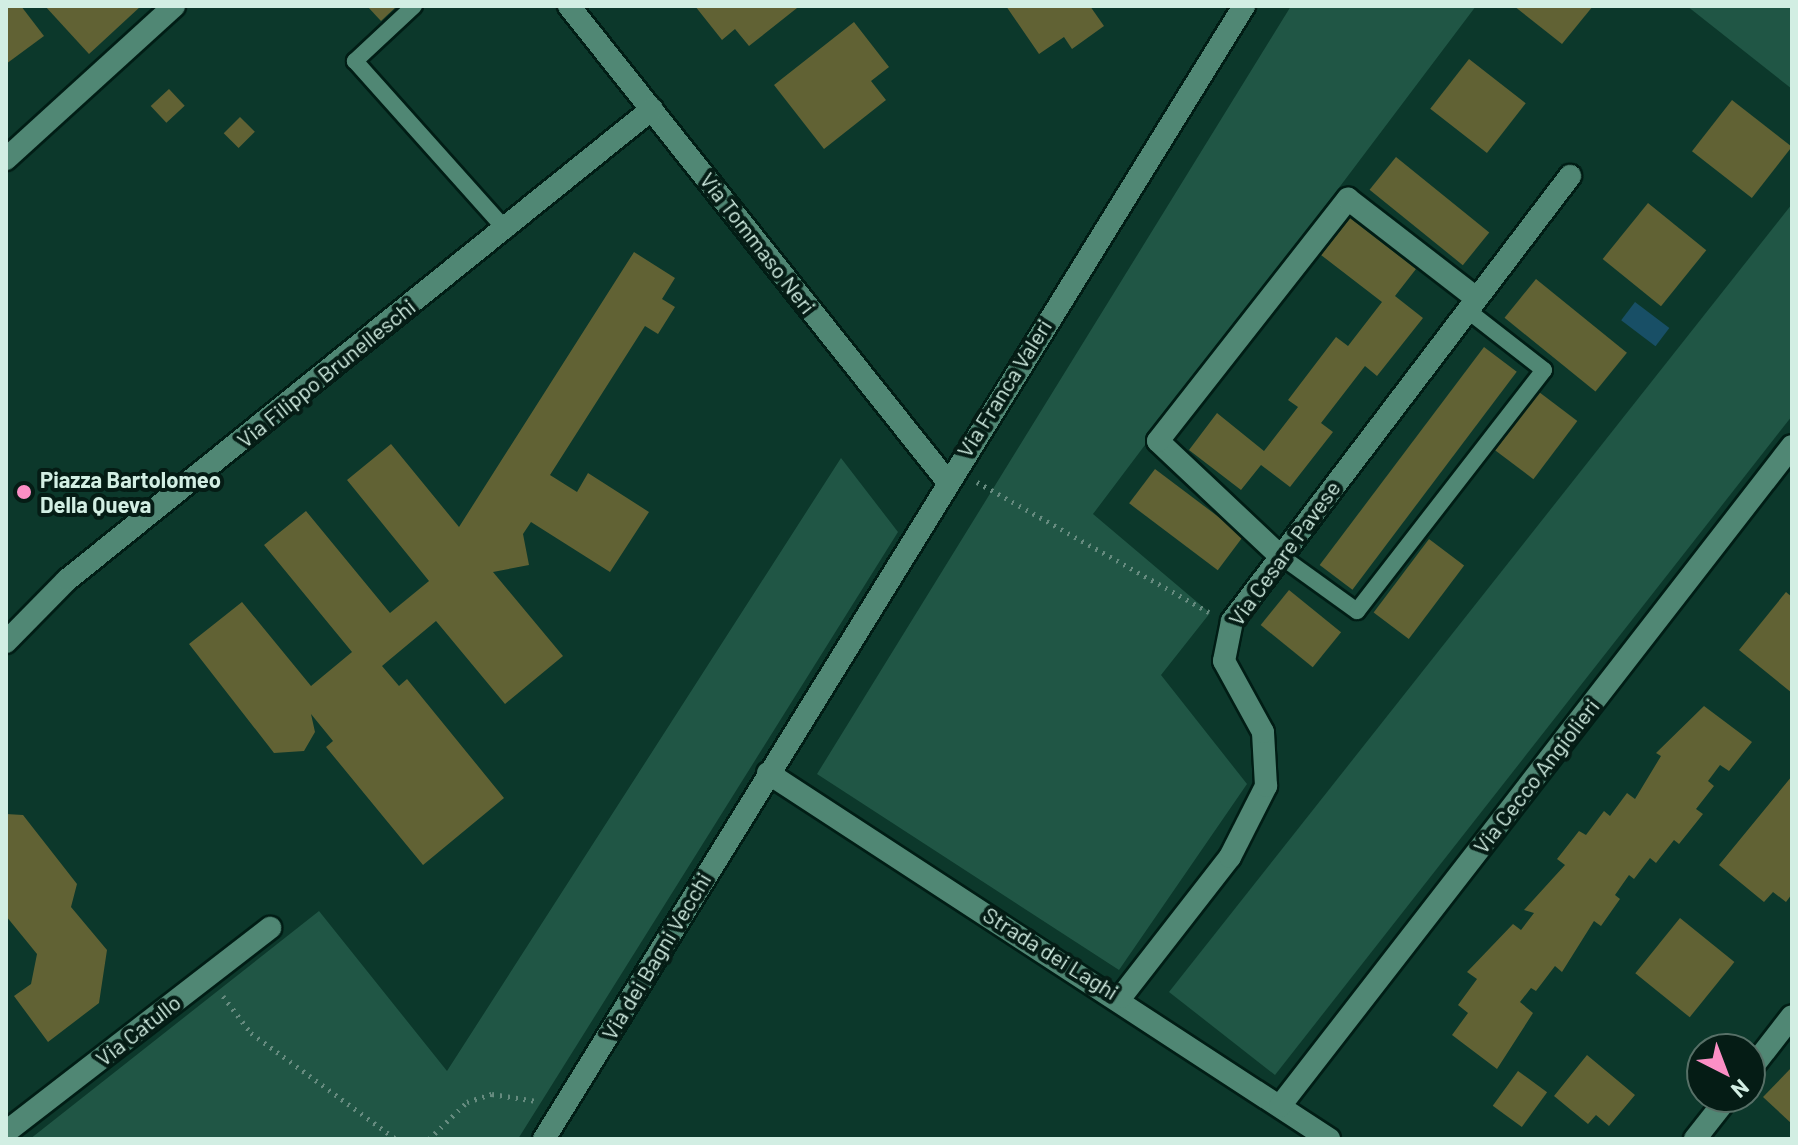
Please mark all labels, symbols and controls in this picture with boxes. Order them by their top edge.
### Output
street label: Via Tommaso Neri [695,167,821,319]
street label: Via Filippo Brunelleschi [232,293,420,453]
street label: Via Franca Valeri [951,314,1057,462]
place label: Piazza Bartolomeo Della Queva [40,466,221,518]
street label: Via Cesare Pavese [1223,475,1345,631]
marker: Piazza Bartolomeo Della Queva [15,483,33,501]
street label: Via Cecco Angiolieri [1467,693,1605,859]
street label: Via dei Bagni Vecchi [596,868,716,1044]
street label: Strada dei Laghi [979,901,1123,1005]
street label: Via Catullo [90,989,186,1071]
north arrow [1686,1033,1766,1113]
text: N [1727,1075,1755,1104]

